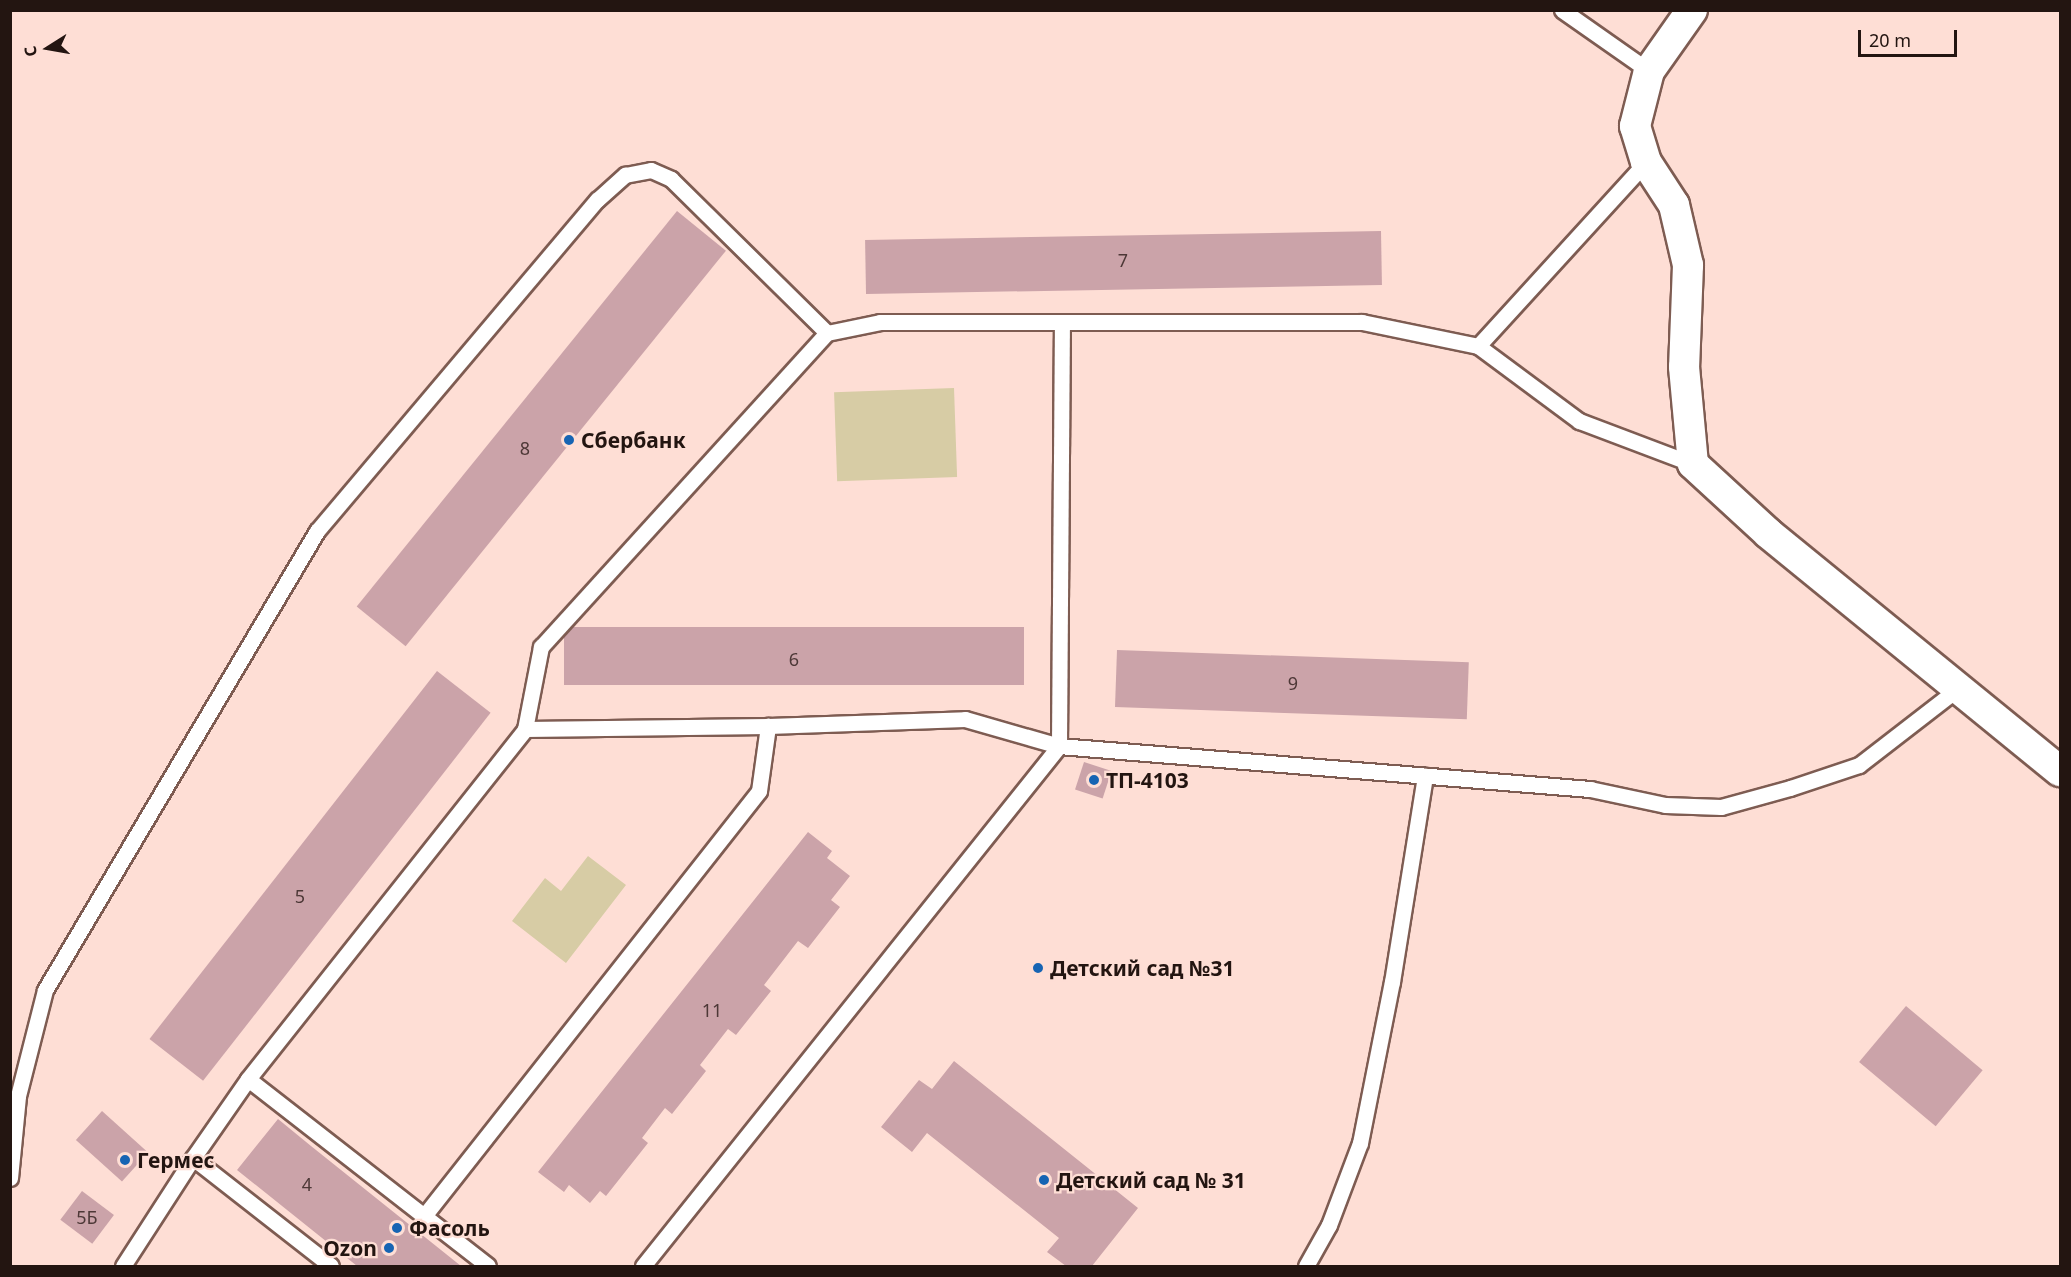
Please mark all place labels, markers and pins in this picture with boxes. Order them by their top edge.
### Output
place label: Сбербанк [581,427,686,453]
marker: Сбербанк [562,433,576,447]
place label: ТП-4103 [1106,767,1189,793]
marker: ТП-4103 [1087,773,1101,787]
place label: Детский сад №31 [1050,955,1234,981]
marker: Детский сад №31 [1031,961,1045,975]
place label: Гермес [137,1147,214,1173]
marker: Гермес [118,1153,132,1167]
place label: Детский сад № 31 [1056,1167,1246,1193]
marker: Детский сад № 31 [1037,1173,1051,1187]
place label: Фасоль [409,1215,490,1241]
marker: Фасоль [390,1221,404,1235]
place label: Ozon [323,1235,377,1261]
marker: Ozon [382,1241,396,1255]

